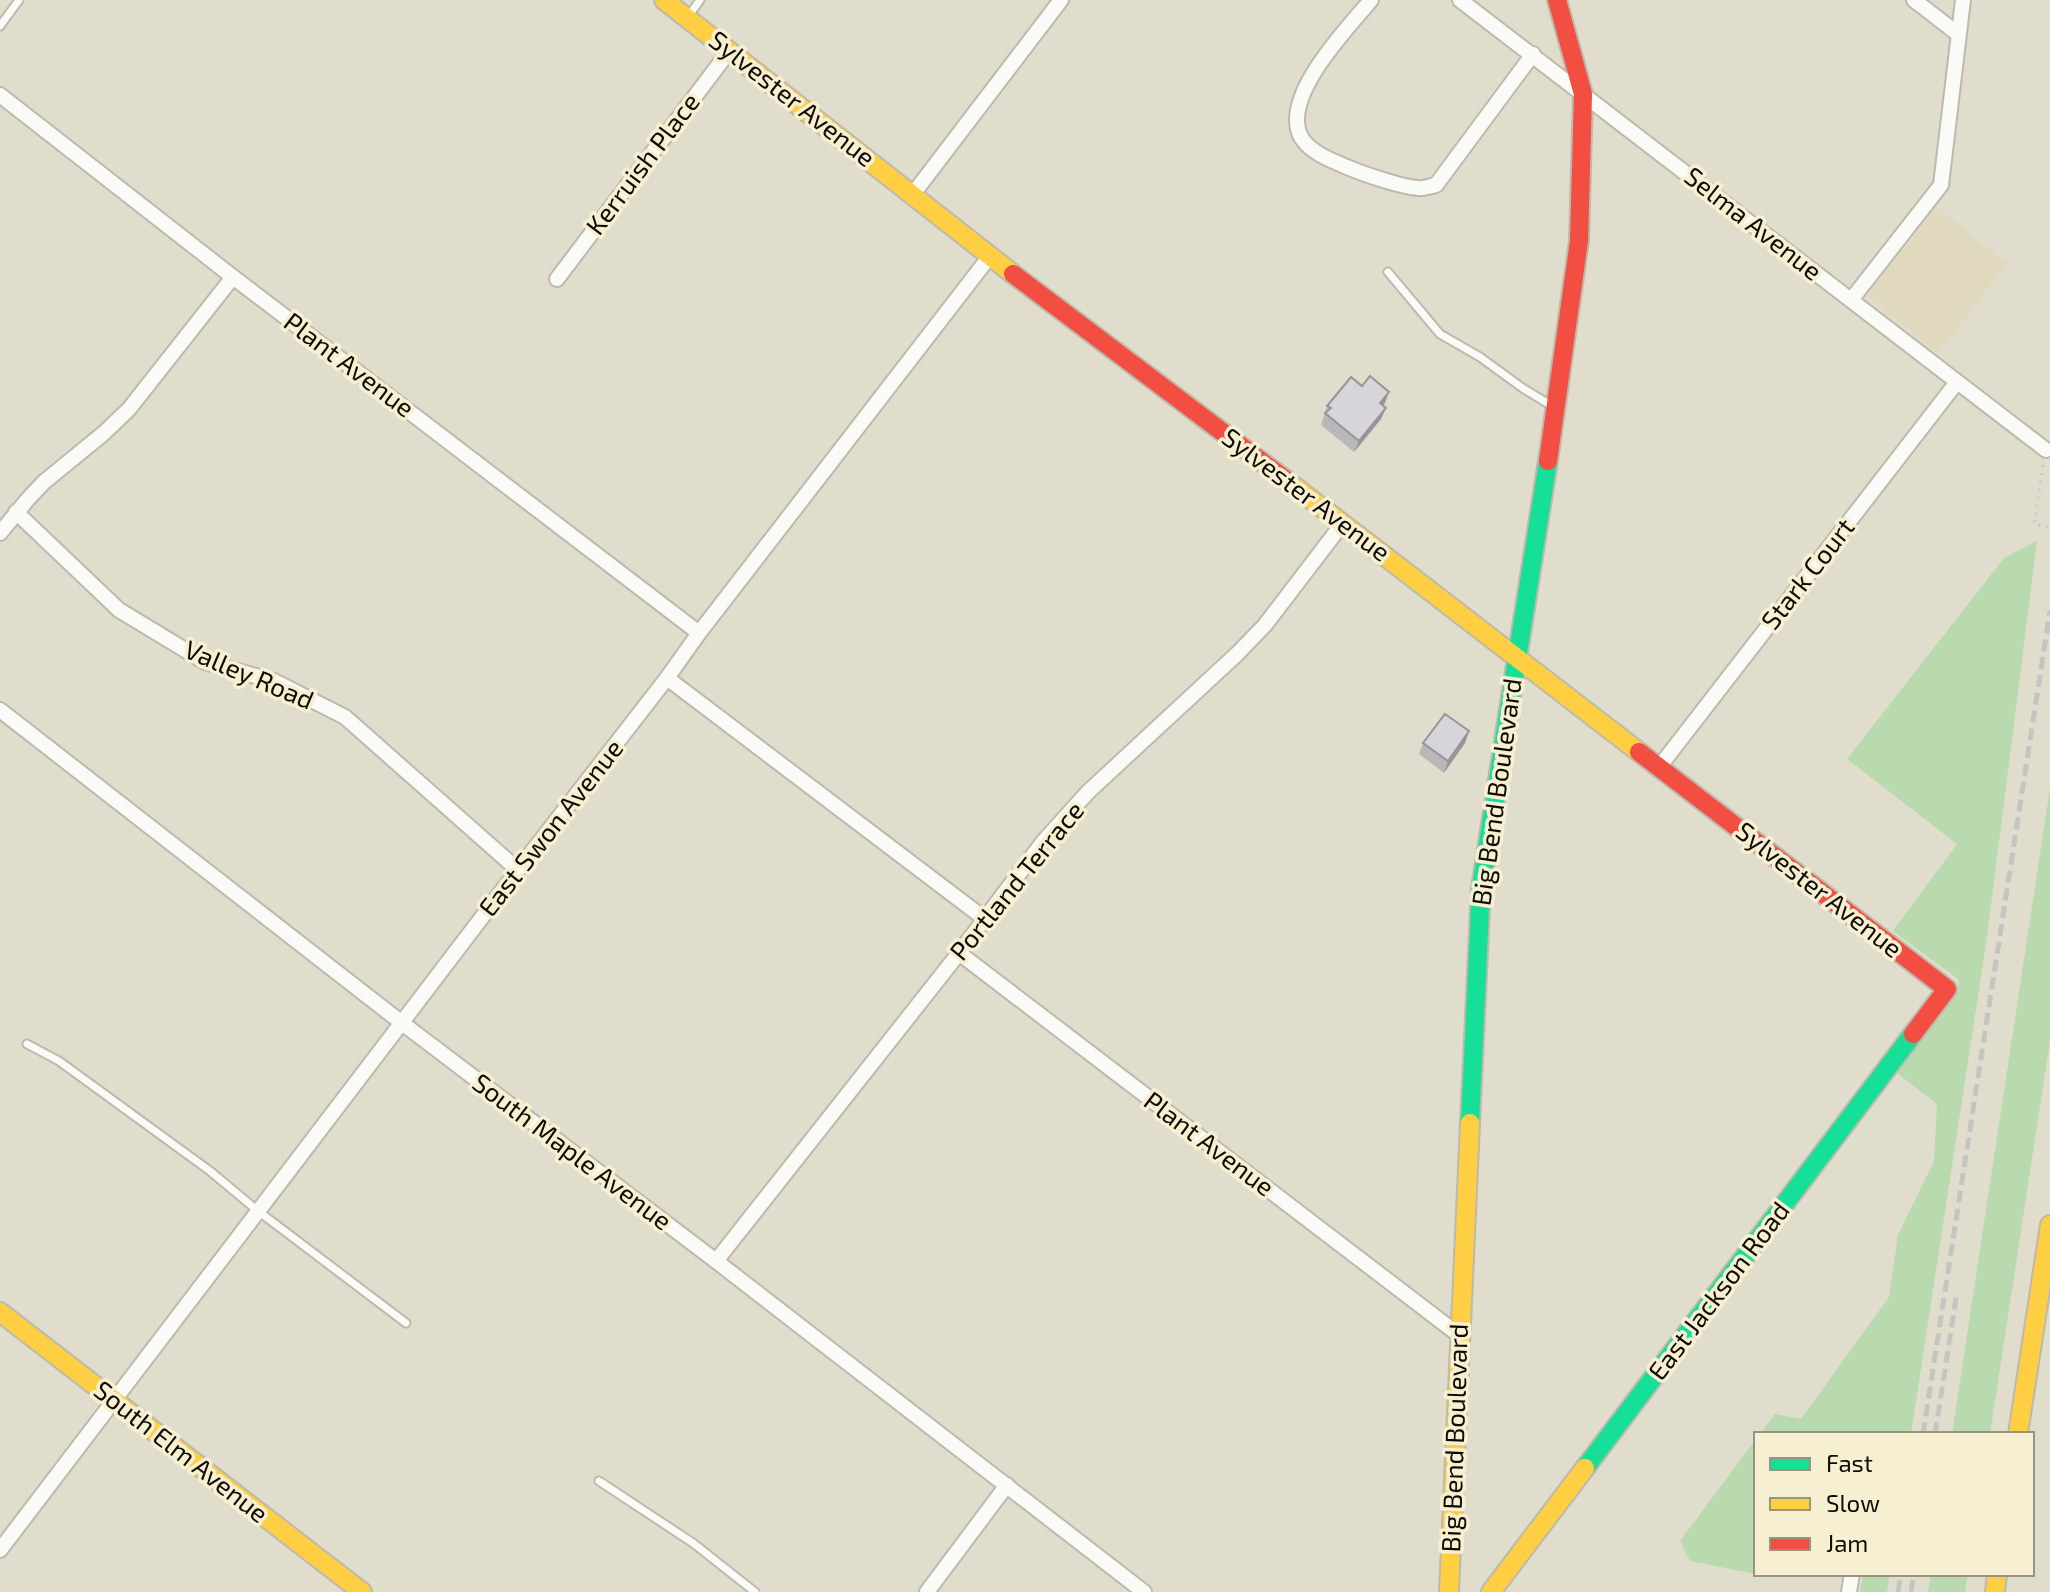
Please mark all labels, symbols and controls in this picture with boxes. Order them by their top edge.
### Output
street label: Sylvester Avenue [704,23,882,172]
street label: Kerruish Place [579,86,705,240]
street label: Selma Avenue [1679,160,1829,286]
street label: Plant Avenue [279,305,421,423]
street label: Sylvester Avenue [1217,421,1397,567]
street label: Stark Court [1754,511,1860,635]
street label: Valley Road [180,632,319,715]
street label: Big Bend Boulevard [1464,676,1527,907]
street label: East Swon Avenue [471,733,628,922]
street label: Portland Terrace [942,794,1089,966]
street label: Sylvester Avenue [1731,814,1909,963]
street label: South Maple Avenue [467,1066,679,1236]
street label: Plant Avenue [1139,1084,1281,1202]
street label: East Jackson Road [1641,1195,1795,1385]
street label: Big Bend Boulevard [1434,1323,1473,1553]
street label: South Elm Avenue [89,1373,275,1528]
legend [1754,1432,2034,1576]
text: Fast [1826,1448,1873,1477]
text: Slow [1826,1488,1880,1517]
text: Jam [1826,1528,1868,1557]

